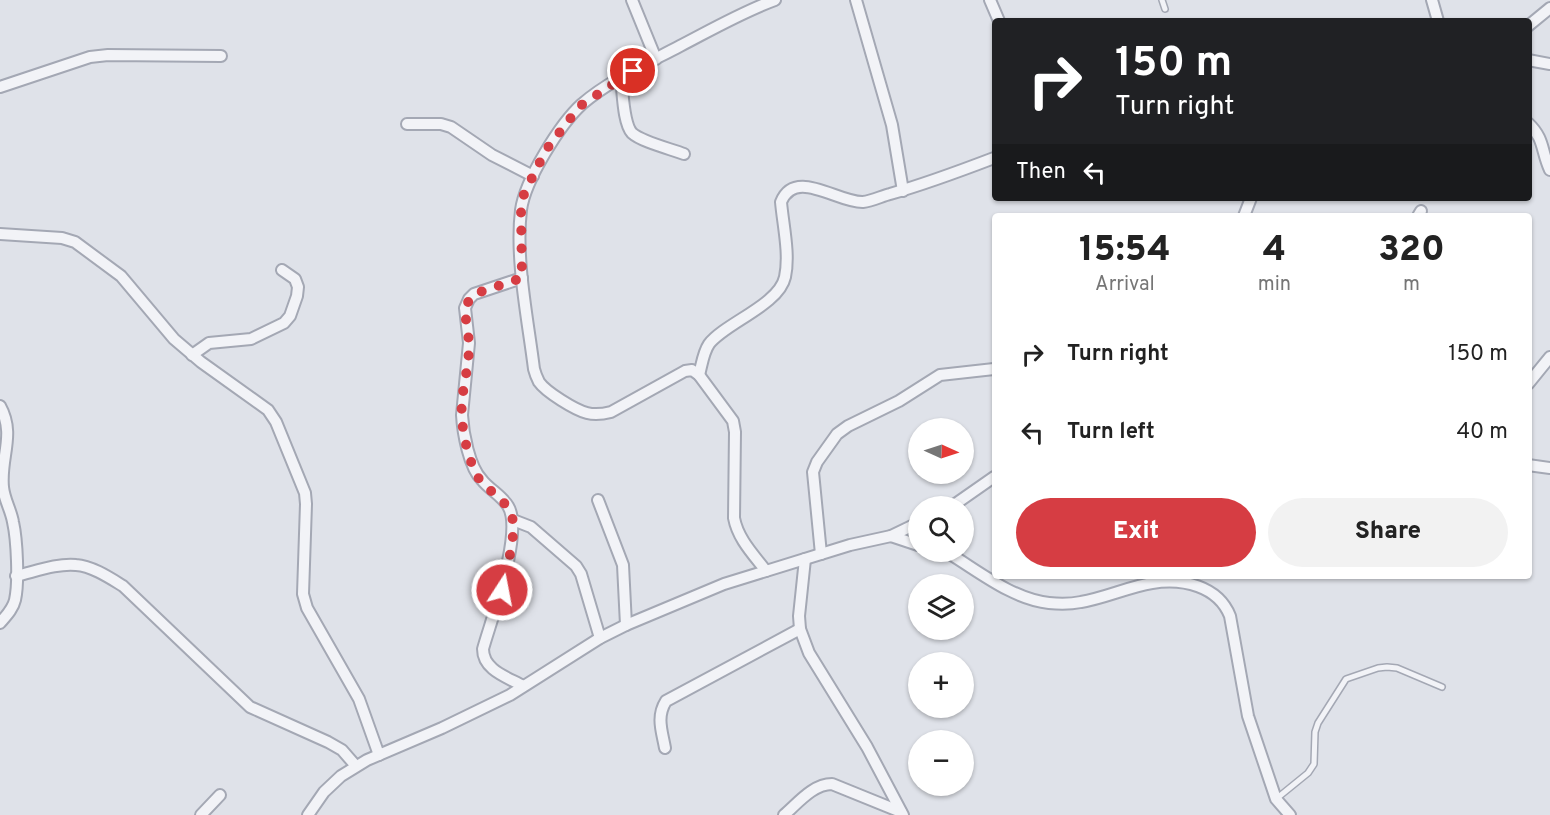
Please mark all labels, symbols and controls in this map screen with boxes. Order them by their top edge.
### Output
text: 150 m [1115,38,1232,91]
icon: right [1016,42,1094,120]
pin [607,45,658,96]
icon: arrive [616,54,649,87]
text: Turn right [1115,90,1234,124]
icon: left [1078,156,1111,189]
text: Then [1016,159,1066,186]
text: 15:54 [1079,228,1171,274]
text: 4 [1263,228,1286,274]
text: 320 [1378,228,1445,274]
text: Arrival [1095,272,1155,298]
text: min [1258,272,1291,298]
text: m [1403,272,1420,298]
icon: right [1016,338,1049,371]
text: Turn right [1067,341,1169,368]
text: 150 m [1448,341,1508,368]
icon: left [1016,416,1049,449]
north arrow [908,418,974,484]
map controls [908,418,974,796]
text: Turn left [1067,419,1155,446]
text: 40 m [1456,419,1508,446]
button: search [908,496,974,562]
button: Exit [1016,498,1256,567]
button: Share [1268,498,1508,567]
position arrow [470,558,534,622]
button: layers [908,574,974,640]
button: + [908,652,974,718]
button: − [908,730,974,796]

